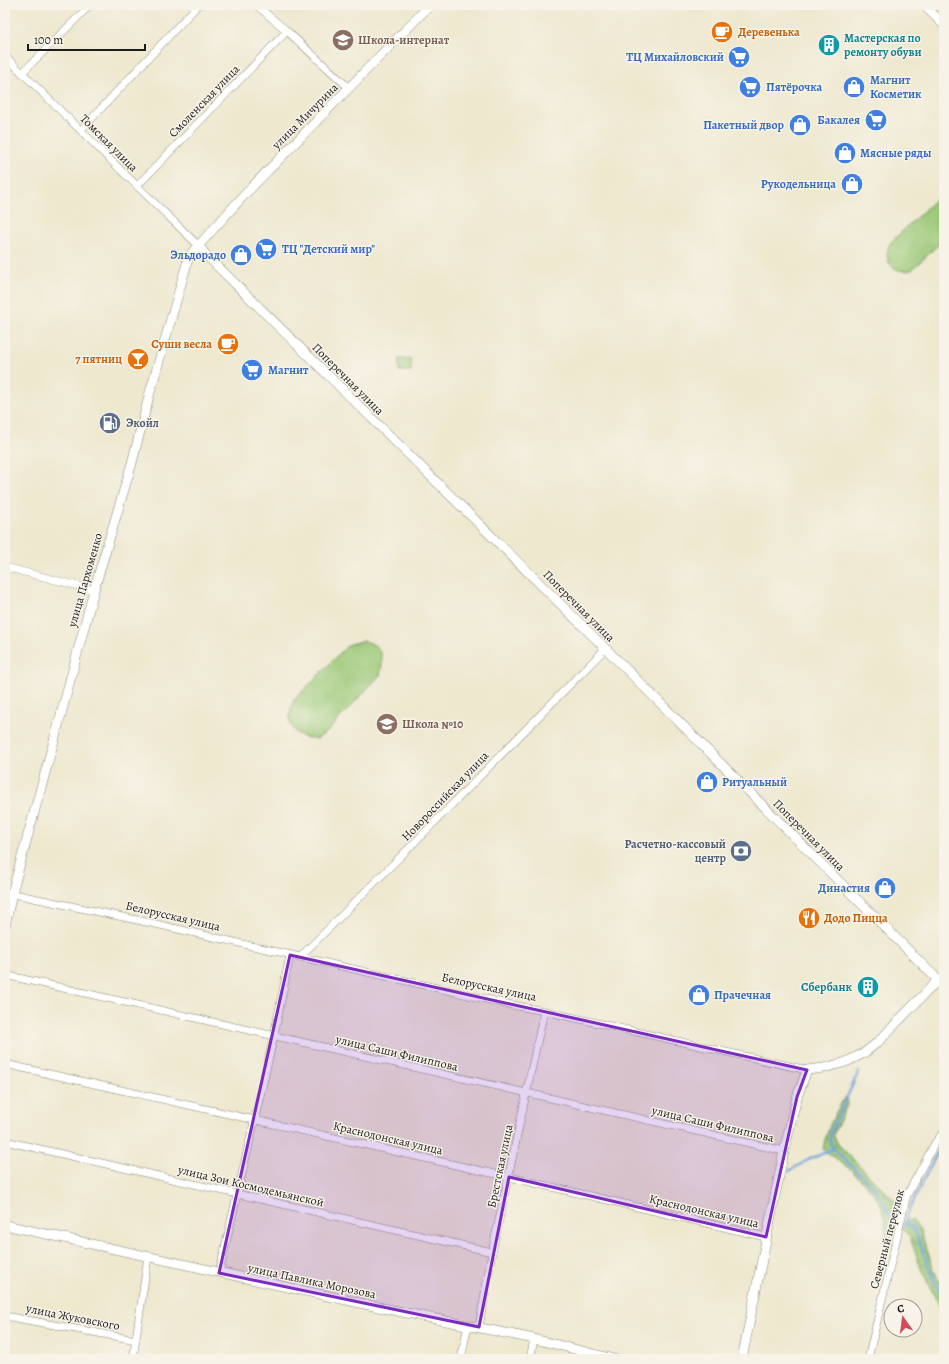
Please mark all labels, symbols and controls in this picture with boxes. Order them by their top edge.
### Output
cafe icon: Деревенька [709,19,735,45]
place label: Деревенька [738,24,800,40]
scale bar [28,26,145,52]
school or university icon: Школа-интернат [330,27,356,53]
place label: Мастерская по ремонту обуви [844,30,922,60]
text: 100 m [34,32,63,48]
place label: Школа-интернат [358,32,450,48]
building icon: Мастерская по ремонту обуви [816,32,842,58]
supermarket icon: ТЦ Михайловский [726,44,752,70]
place label: ТЦ Михайловский [626,49,724,65]
street label: Смоленская улица [165,61,243,141]
place label: Магнит Косметик [870,72,922,102]
supermarket icon: Пятёрочка [737,74,763,100]
shop icon: Магнит Косметик [841,74,867,100]
street label: улица Мичурина [268,79,342,153]
place label: Пятёрочка [766,79,823,95]
supermarket icon: Бакалея [863,107,889,133]
street label: Томская улица [77,111,142,176]
shop icon: Пакетный двор [787,112,813,138]
place label: Бакалея [817,112,860,128]
place label: Пакетный двор [703,117,785,133]
shop icon: Мясные ряды [832,140,858,166]
place label: Мясные ряды [860,145,932,161]
shop icon: Рукодельница [839,171,865,197]
place label: Рукодельница [761,176,836,192]
supermarket icon: ТЦ "Детский мир" [253,236,279,262]
place label: ТЦ "Детский мир" [282,241,375,257]
shop icon: Эльдорадо [228,242,254,268]
place label: Эльдорадо [170,247,226,263]
cafe icon: Суши весла [215,331,241,357]
place label: Суши весла [151,336,212,352]
street label: Поперечная улица [309,340,388,419]
bar icon: 7 пятниц [125,346,151,372]
place label: 7 пятниц [75,351,122,367]
supermarket icon: Магнит [239,357,265,383]
place label: Магнит [268,362,309,378]
fuel station icon: Экойл [97,410,123,436]
place label: Экойл [126,415,159,431]
street label: улица Пархоменко [64,531,106,630]
street label: Поперечная улица [540,567,619,646]
school or university icon: Школа №10 [374,711,400,737]
place label: Школа №10 [402,716,463,732]
street label: Новороссийская улица [398,747,492,844]
shop icon: Ритуальный [694,769,720,795]
place label: Ритуальный [722,774,787,790]
street label: Поперечная улица [770,796,849,875]
place label: Расчетно-кассовый центр [624,836,727,866]
bank icon: Расчетно-кассовый центр [728,838,754,864]
shop icon: Династия [872,875,898,901]
place label: Династия [818,880,870,896]
street label: Белорусская улица [124,897,222,935]
restaurant icon: Додо Пицца [796,905,822,931]
place label: Додо Пицца [824,910,888,926]
street label: Белорусская улица [440,969,538,1005]
building icon: Сбербанк [855,974,881,1000]
place label: Сбербанк [801,979,853,995]
shop icon: Прачечная [686,982,712,1008]
place label: Прачечная [714,987,771,1003]
street label: улица Саши Филиппова [333,1031,460,1075]
street label: улица Саши Филиппова [649,1102,776,1146]
street label: Краснодонская улица [332,1118,445,1158]
street label: Брестская улица [483,1122,517,1209]
street label: улица Зои Космодемьянской [176,1161,325,1211]
street label: Северный переулок [866,1187,908,1291]
street label: Краснодонская улица [648,1191,761,1231]
street label: улица Павлика Морозова [246,1259,378,1302]
north arrow [883,1298,923,1338]
street label: улица Жуковского [24,1300,121,1334]
text: С [896,1301,906,1317]

